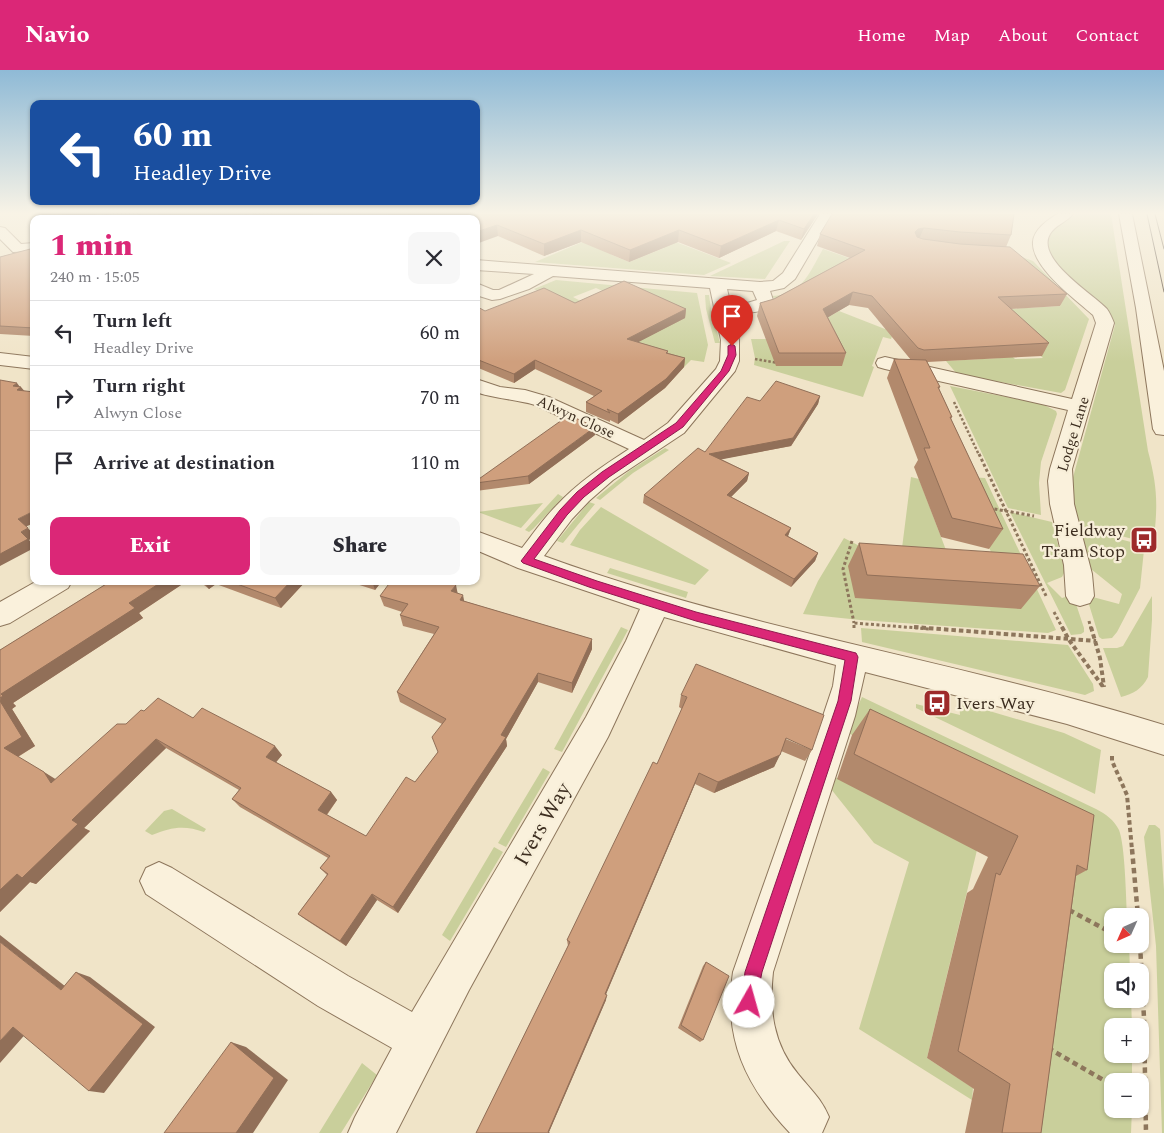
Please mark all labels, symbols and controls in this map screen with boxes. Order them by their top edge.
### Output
text: Navio [25,17,90,53]
text: Home [857,22,906,49]
text: Map [934,22,970,49]
text: About [998,22,1048,49]
text: Contact [1076,22,1139,49]
text: 60 m [133,109,213,162]
icon: left [50,120,115,185]
text: Headley Drive [133,157,272,190]
text: 1 min [50,223,133,269]
button: close [408,232,460,284]
text: 240 m · 15:05 [50,265,140,289]
pin [711,295,753,346]
icon: arrive [718,302,746,330]
text: Turn left [93,307,172,336]
icon: left [50,319,78,347]
text: 60 m [420,319,460,348]
text: Headley Drive [93,336,194,360]
text: Turn right [93,372,186,401]
icon: right [50,384,78,412]
text: 70 m [420,384,460,413]
street label: Alwyn Close [533,390,619,445]
street label: Lodge Lane [1051,394,1096,475]
text: Alwyn Close [93,401,182,425]
icon: arrive [50,449,78,477]
text: Arrive at destination [93,449,275,478]
text: 110 m [410,449,460,478]
button: Exit [50,517,250,575]
button: Share [260,517,460,575]
place label: Fieldway Tram Stop [1041,517,1126,565]
bus stop icon: Fieldway Tram Stop [1129,525,1159,555]
bus stop icon: Ivers Way [922,688,952,718]
place label: Ivers Way [956,690,1036,717]
street label: Ivers Way [506,776,580,872]
north arrow [1104,908,1149,952]
map controls [1104,908,1149,1118]
button: sound [1104,963,1149,1008]
position arrow [722,975,774,1027]
button: + [1104,1018,1149,1063]
button: − [1104,1073,1149,1118]

